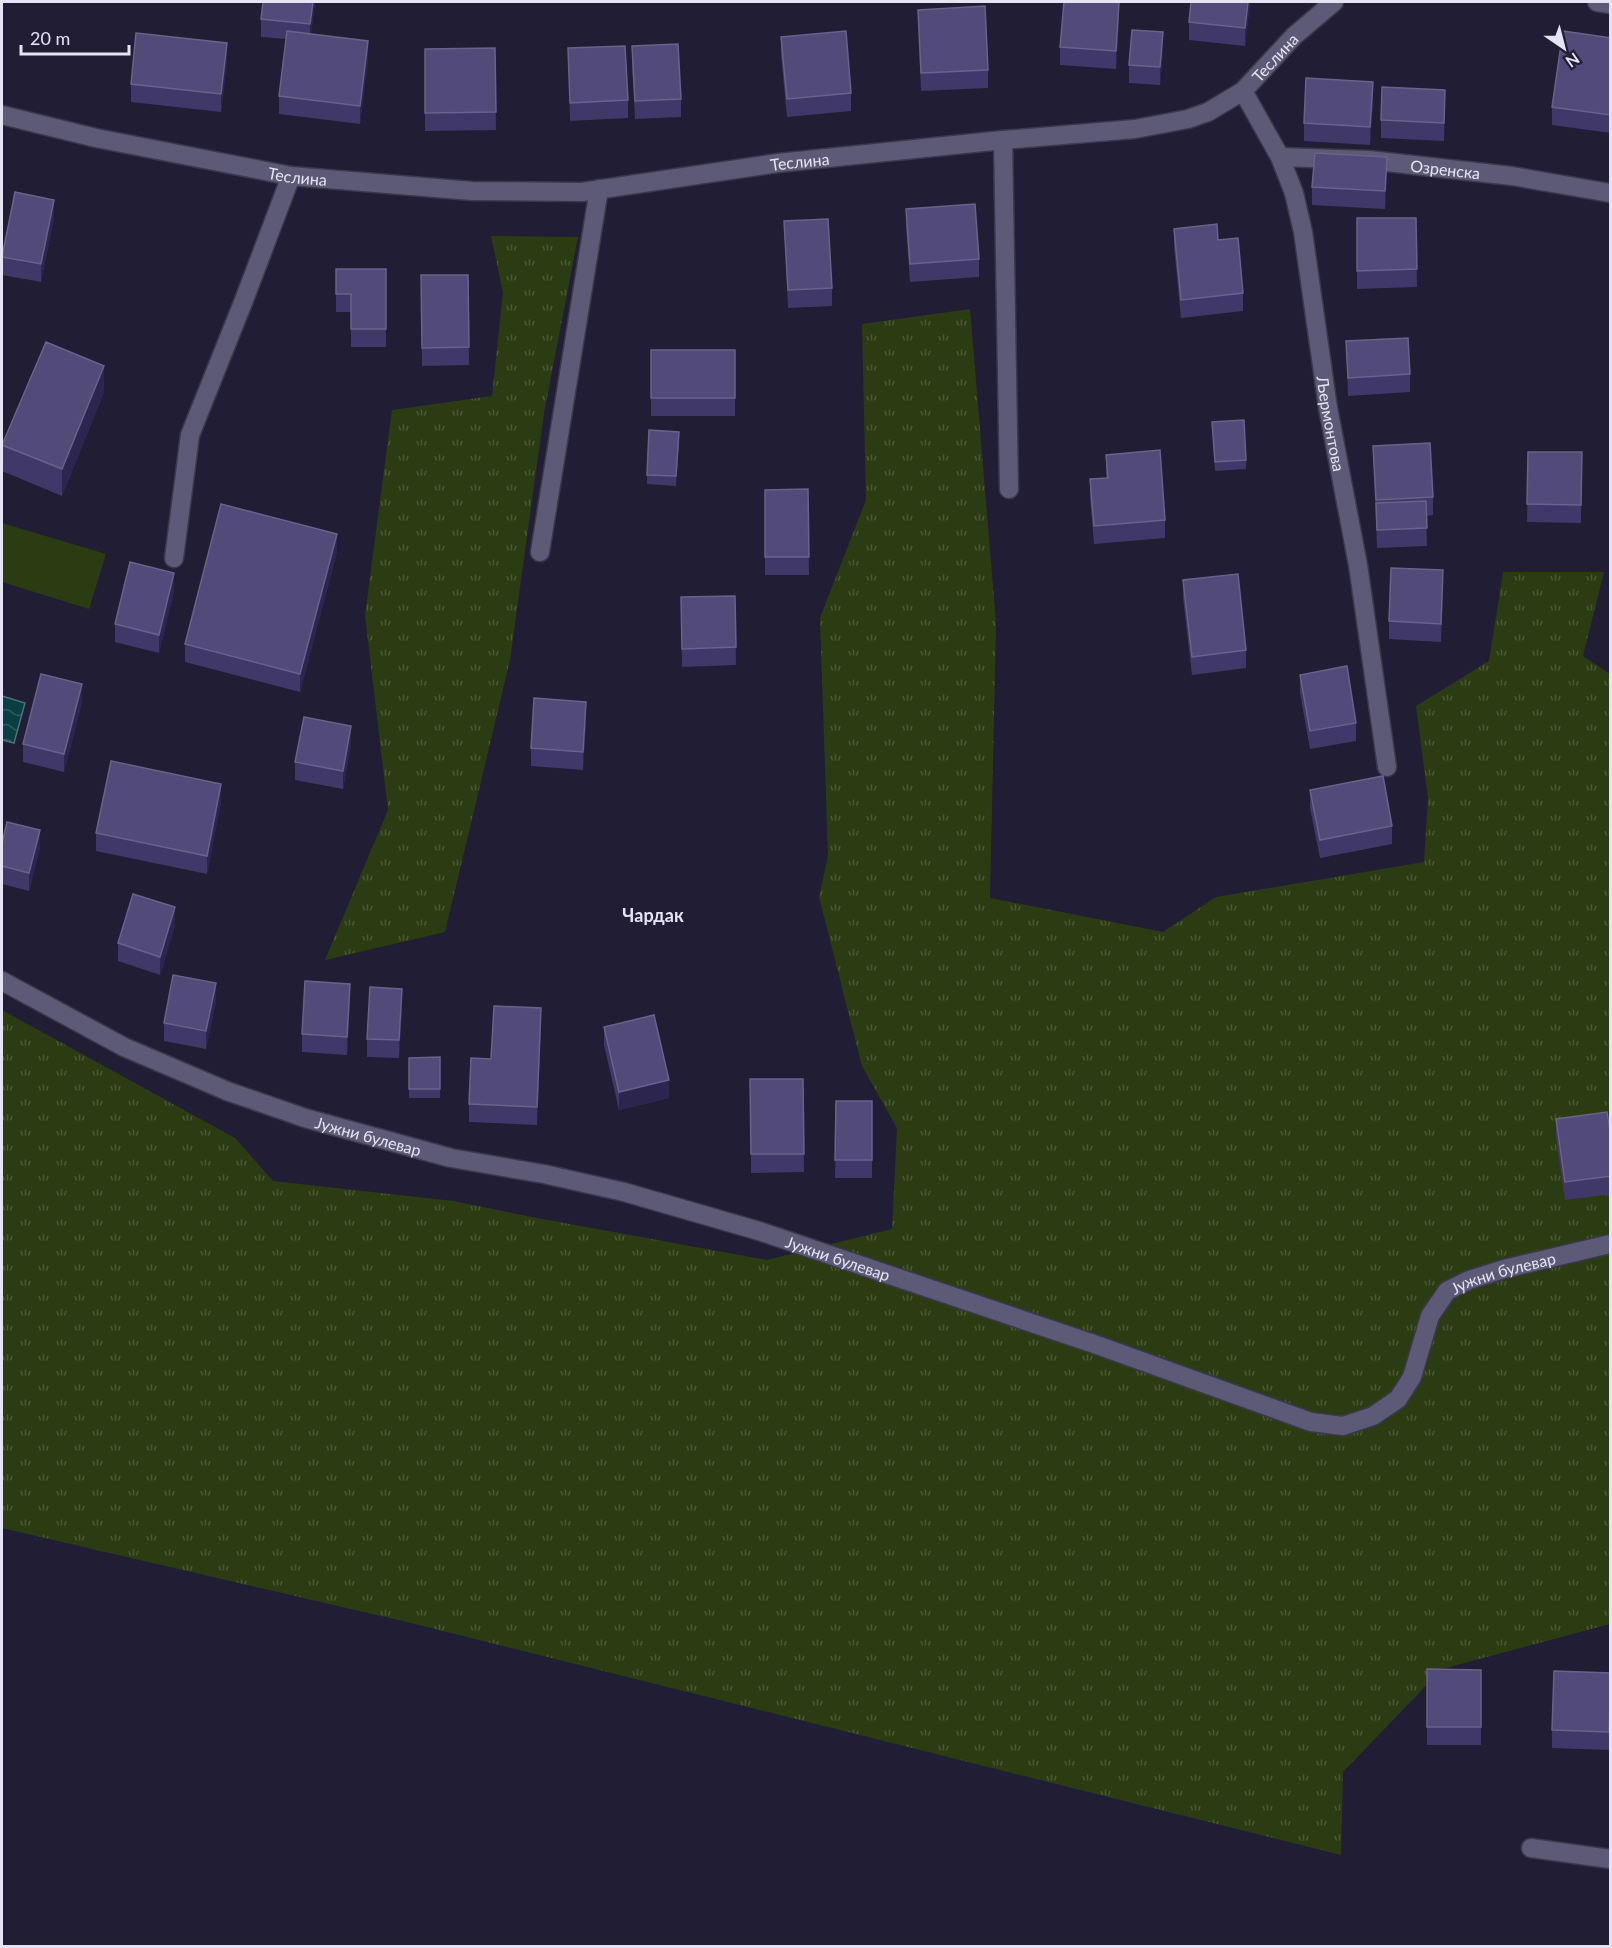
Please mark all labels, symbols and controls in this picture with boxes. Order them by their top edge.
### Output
scale bar [21,18,129,56]
north arrow [1534,18,1594,78]
text: 20 m [30,27,70,49]
street label: Теслина [1247,29,1302,85]
text: N [1562,49,1583,72]
street label: Теслина [769,148,830,174]
street label: Озренска [1410,155,1481,182]
street label: Теслина [267,162,328,188]
street label: Љермонтова [1314,374,1349,473]
district label: Чардак [622,904,684,926]
street label: Јужни булевар [313,1112,424,1159]
street label: Јужни булевар [783,1231,893,1284]
street label: Јужни булевар [1447,1248,1557,1297]

